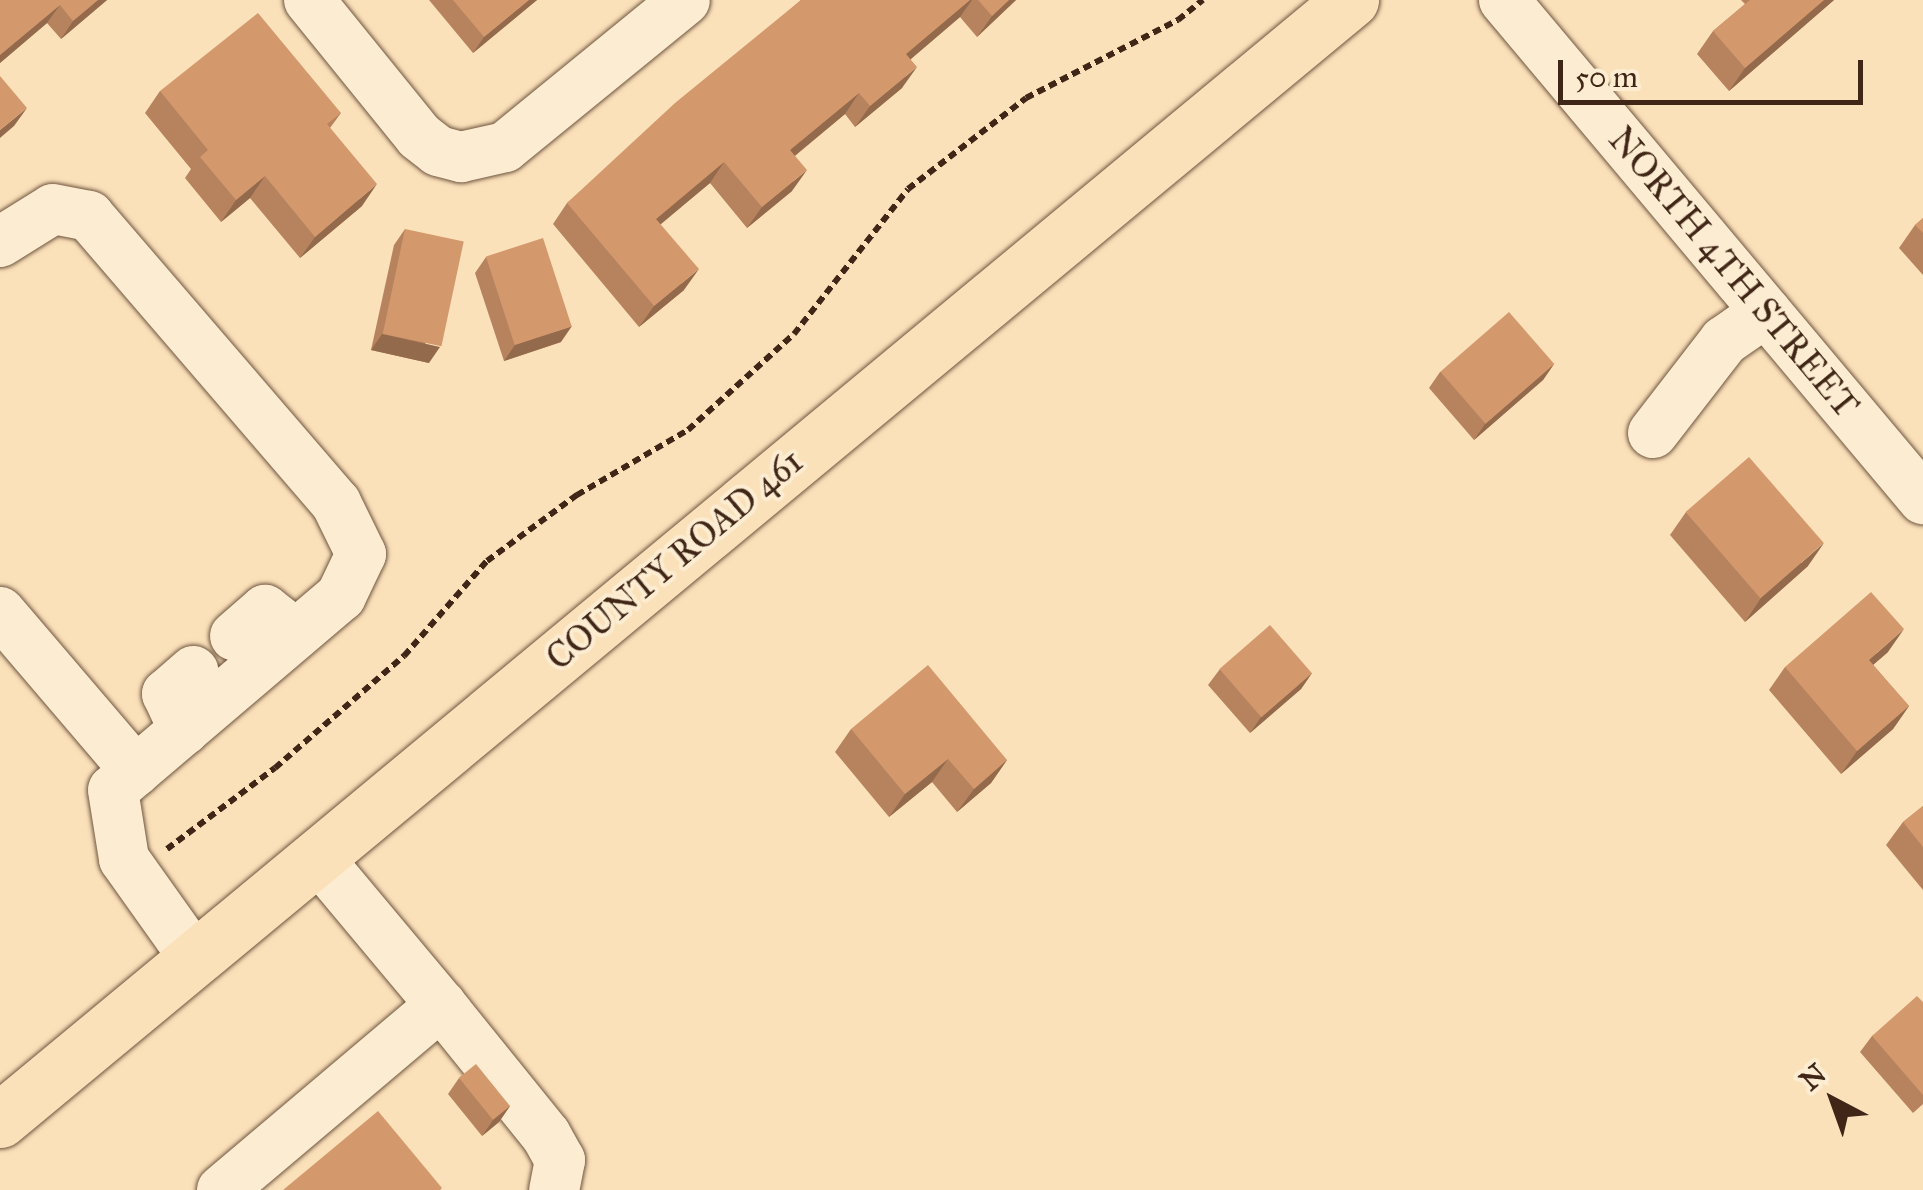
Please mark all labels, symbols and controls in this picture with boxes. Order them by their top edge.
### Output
scale bar [1563,40,1868,102]
text: 50 m [1575,59,1638,95]
street label: NORTH 4TH STREET [1599,119,1867,427]
street label: COUNTY ROAD 461 [538,441,812,679]
north arrow [1783,1050,1883,1150]
text: N [1793,1056,1833,1098]

